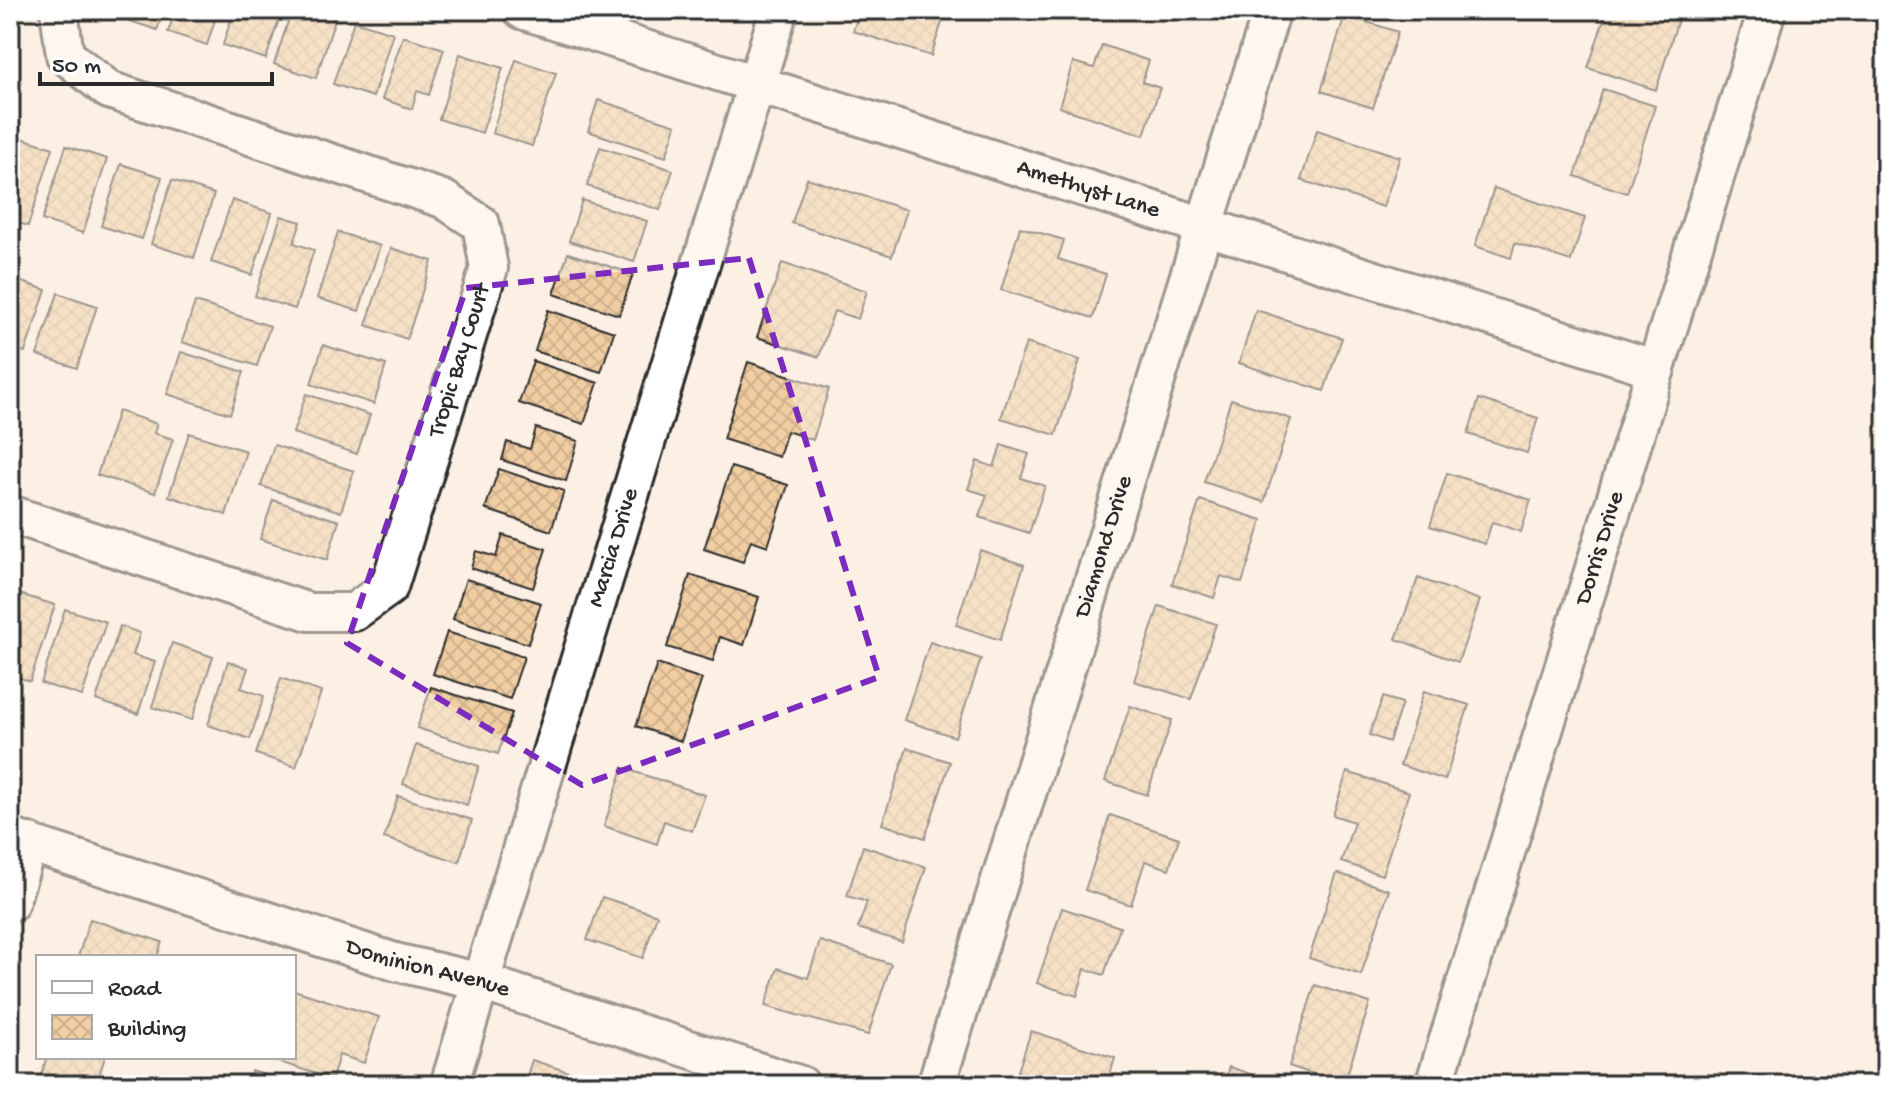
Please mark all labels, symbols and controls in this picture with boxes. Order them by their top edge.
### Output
scale bar [40,36,272,86]
text: 50 m [52,53,101,82]
street label: Amethyst Lane [1013,153,1164,226]
street label: Tropic Bay Court [422,278,498,443]
street label: Diamond Drive [1068,472,1140,623]
street label: Marcia Drive [582,484,646,611]
street label: Dorris Drive [1569,487,1632,610]
street label: Dominion Avenue [340,932,514,1005]
legend [36,955,296,1059]
text: Road [108,976,162,1005]
text: Building [107,1016,186,1045]

